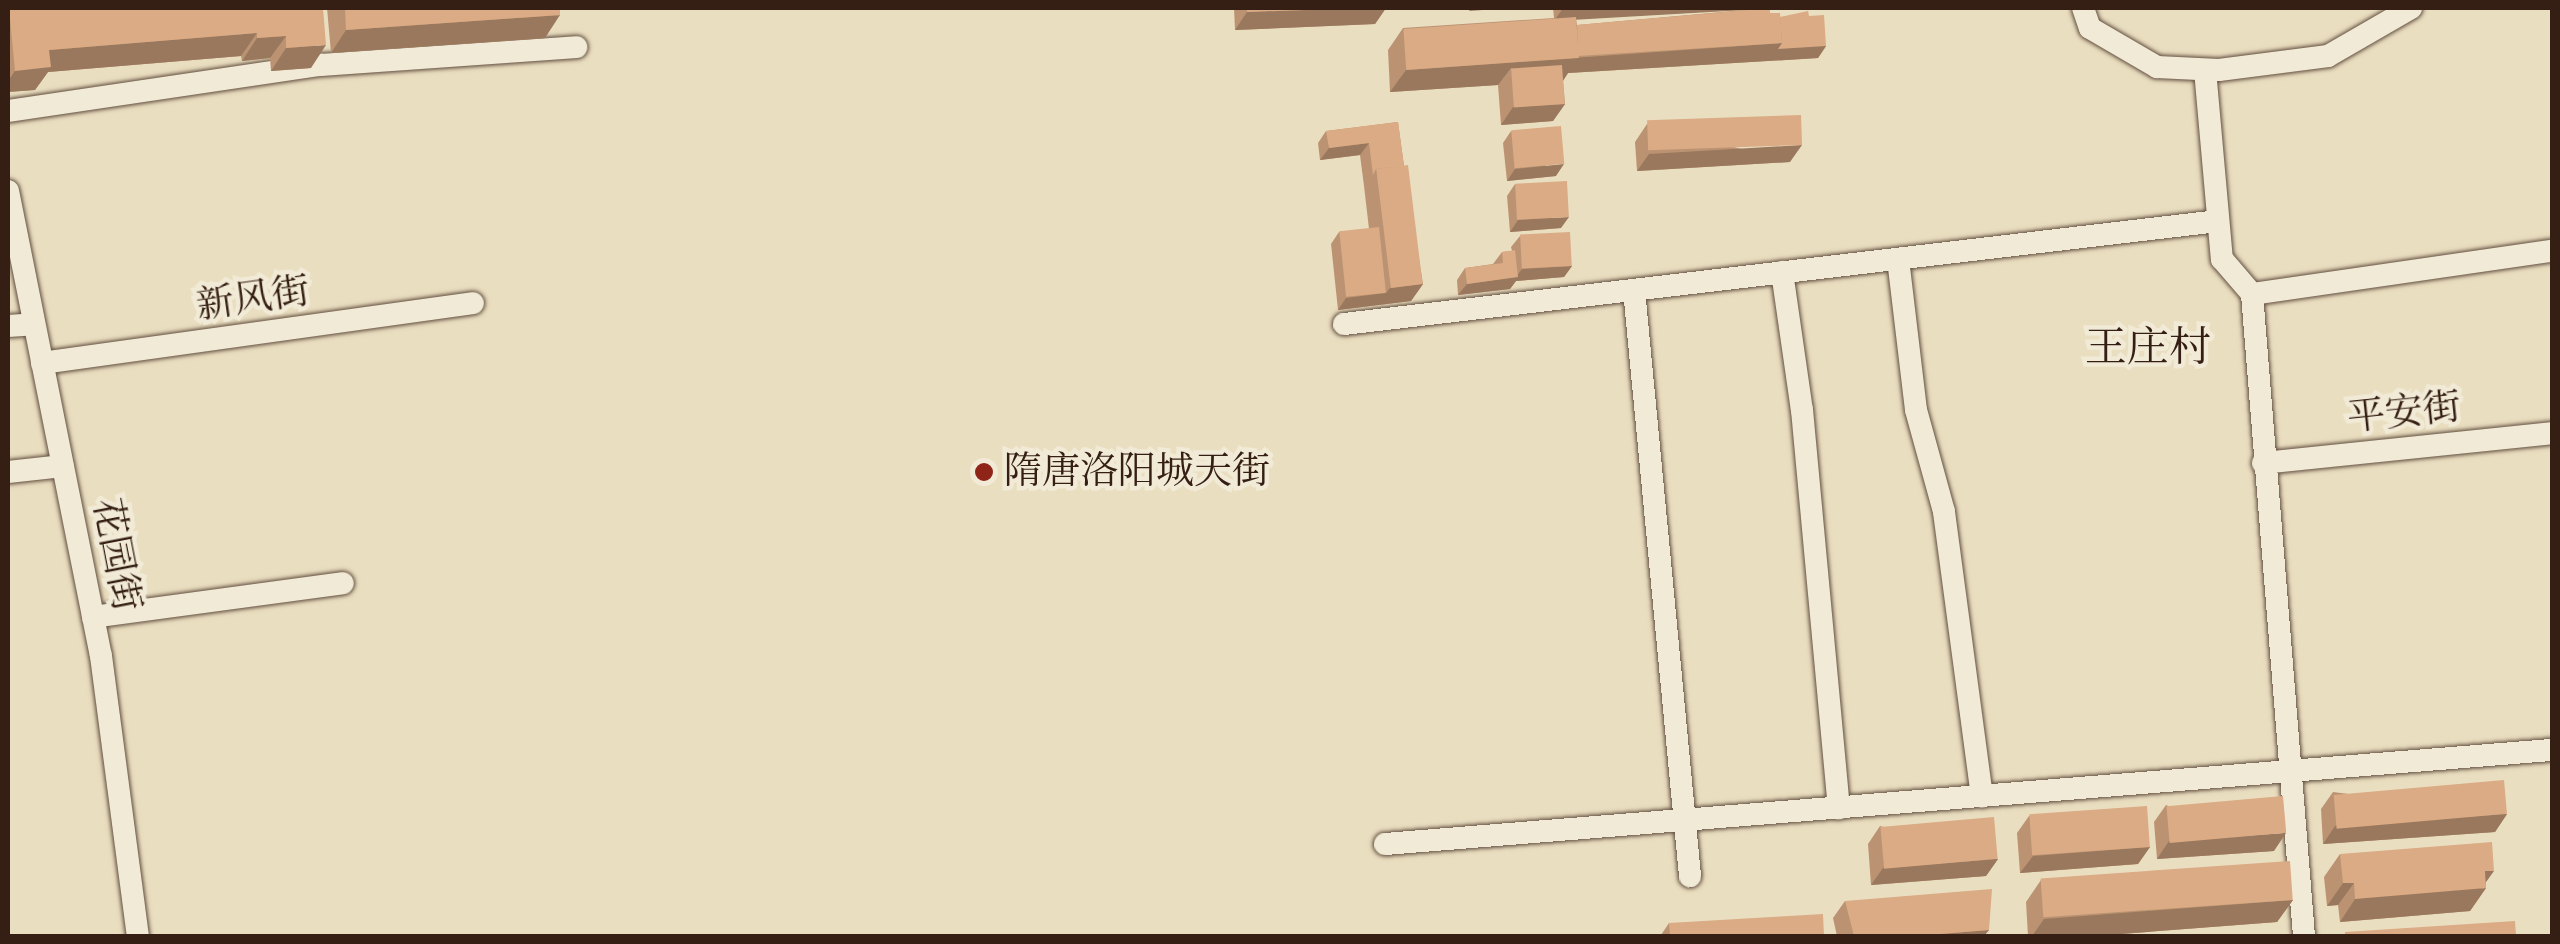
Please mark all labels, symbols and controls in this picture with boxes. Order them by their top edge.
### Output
street label: 新风街 [193,268,313,330]
district label: 王庄村 [2085,323,2211,373]
street label: 平安街 [2345,384,2463,442]
place label: 隋唐洛阳城天街 [1004,449,1270,495]
marker: 隋唐洛阳城天街 [973,461,995,483]
street label: 花园街 [83,495,149,615]

